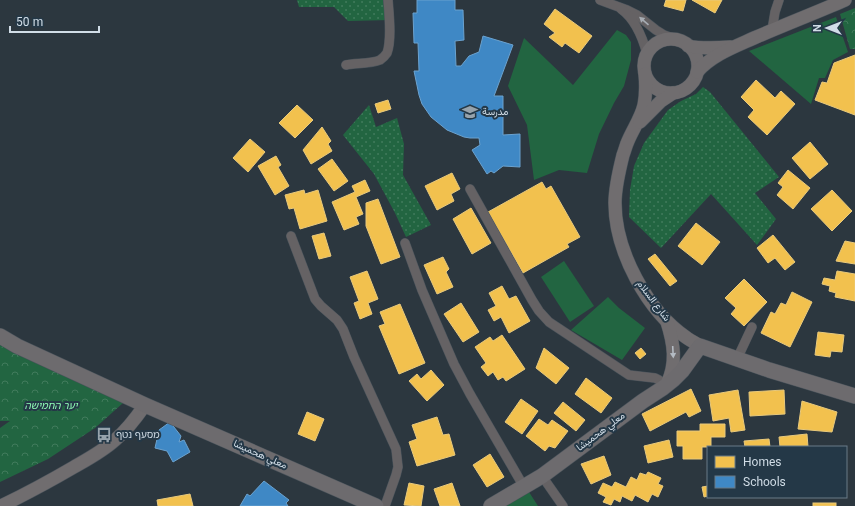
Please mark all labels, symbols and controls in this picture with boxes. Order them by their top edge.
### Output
scale bar [10,8,99,34]
north arrow [807,8,847,48]
text: 50 m [16,14,43,32]
one-way arrow [640,17,649,26]
text: N [810,24,827,32]
school or university icon: مدرسة [461,103,479,121]
place label: مدرسة [482,105,508,120]
street label: شارع السلام [632,277,674,325]
one-way arrow [670,346,676,359]
park label: יער החמישה [25,399,78,414]
street label: معلي هحميشا [573,409,629,455]
bus stop icon: מסעף נטף [95,426,113,444]
place label: מסעף נטף [116,428,160,443]
street label: معلي هحميشا [231,436,289,474]
legend [707,446,847,498]
text: Homes [743,454,781,472]
text: Schools [743,474,786,492]

